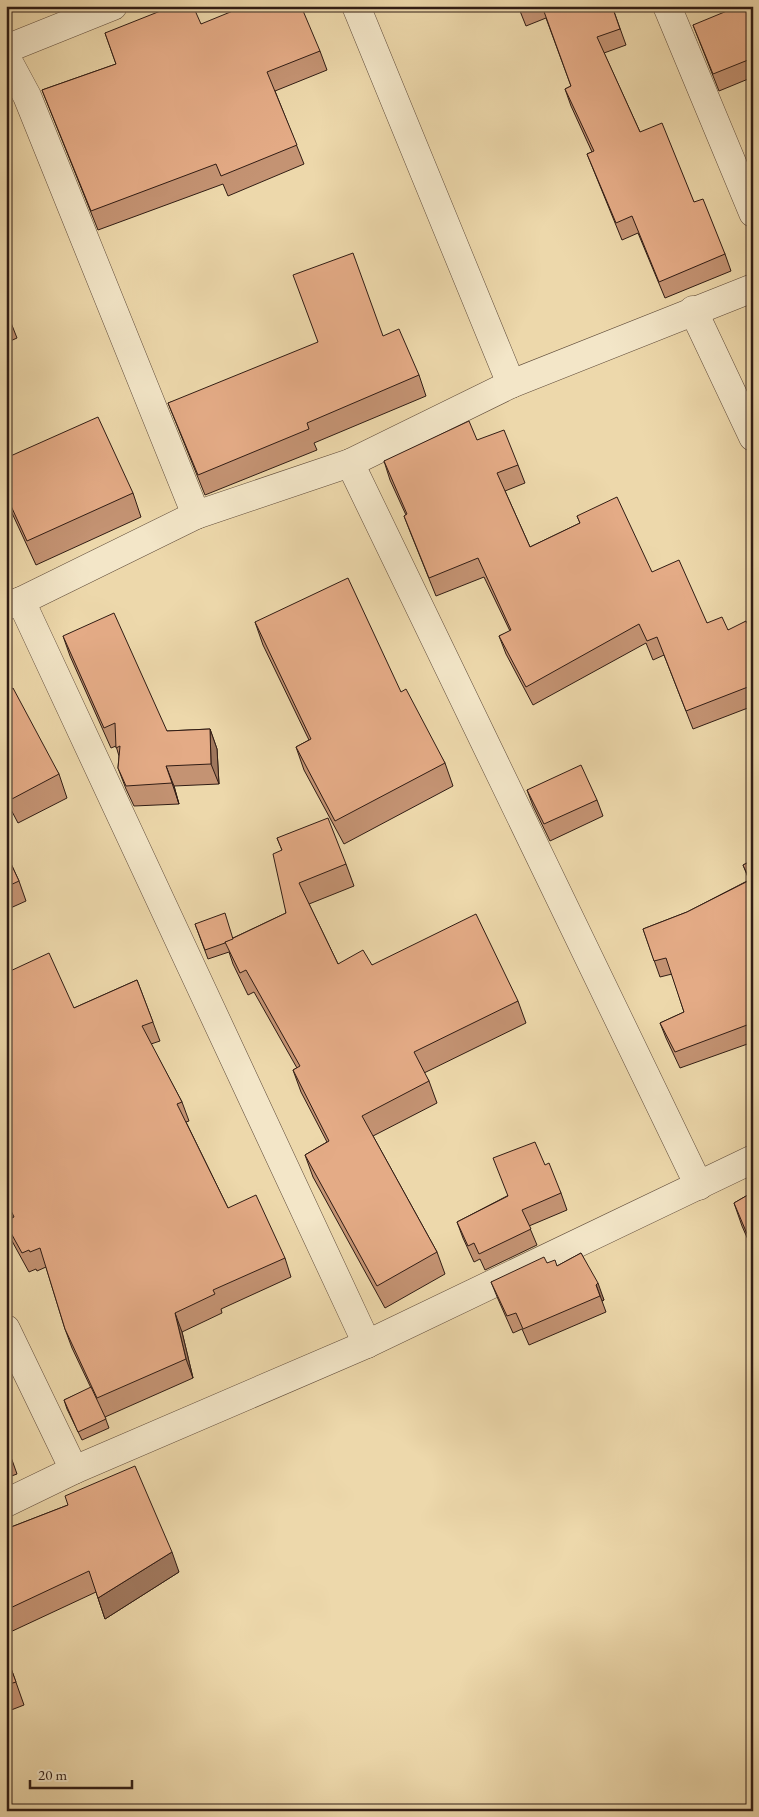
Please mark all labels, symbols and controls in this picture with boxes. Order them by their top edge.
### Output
scale bar [30,1757,132,1789]
text: 20 m [38,1765,67,1784]

